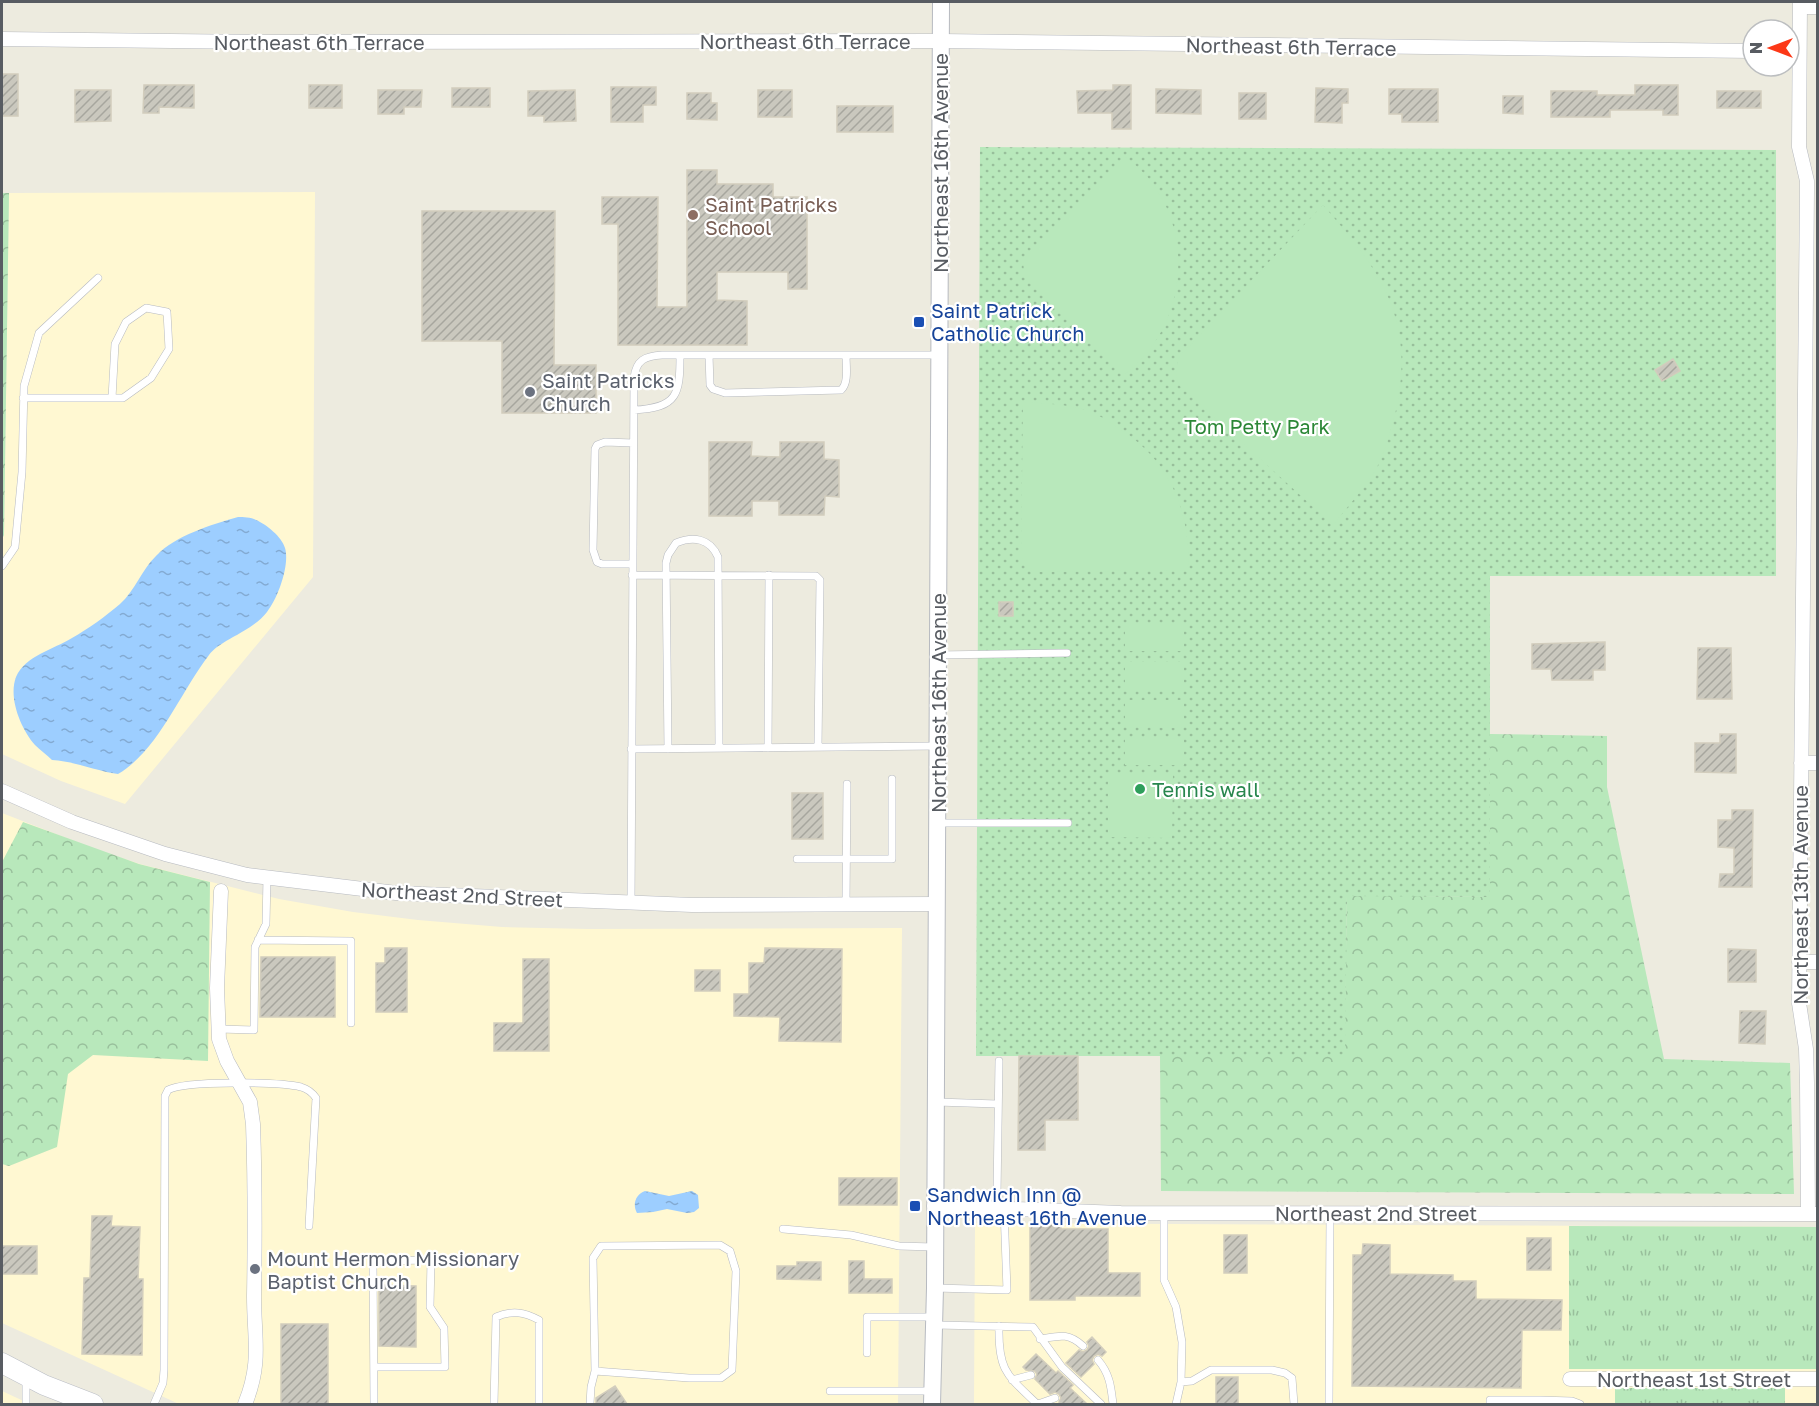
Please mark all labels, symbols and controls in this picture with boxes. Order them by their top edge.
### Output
north arrow [1741,18,1801,78]
street label: Northeast 6th Terrace [700,29,911,53]
street label: Northeast 6th Terrace [214,30,425,54]
street label: Northeast 6th Terrace [1185,32,1397,60]
text: N [1746,42,1766,54]
street label: Northeast 16th Avenue [928,53,952,273]
place label: Saint Patricks School [705,192,838,239]
marker: Saint Patricks School [686,208,700,222]
place label: Saint Patrick Catholic Church [931,298,1084,345]
marker: Saint Patrick Catholic Church [912,315,926,329]
place label: Saint Patricks Church [542,368,675,415]
marker: Saint Patricks Church [523,385,537,399]
park label: Tom Petty Park [1184,414,1330,438]
street label: Northeast 16th Avenue [926,593,950,813]
place label: Tennis wall [1152,777,1260,801]
marker: Tennis wall [1133,782,1147,796]
street label: Northeast 13th Avenue [1788,785,1812,1005]
street label: Northeast 2nd Street [360,877,564,911]
place label: Sandwich Inn @ Northeast 16th Avenue [927,1182,1147,1229]
marker: Sandwich Inn @ Northeast 16th Avenue [908,1199,922,1213]
street label: Northeast 2nd Street [1275,1201,1477,1225]
place label: Mount Hermon Missionary Baptist Church [267,1246,519,1293]
marker: Mount Hermon Missionary Baptist Church [248,1262,262,1276]
street label: Northeast 1st Street [1597,1367,1791,1391]

